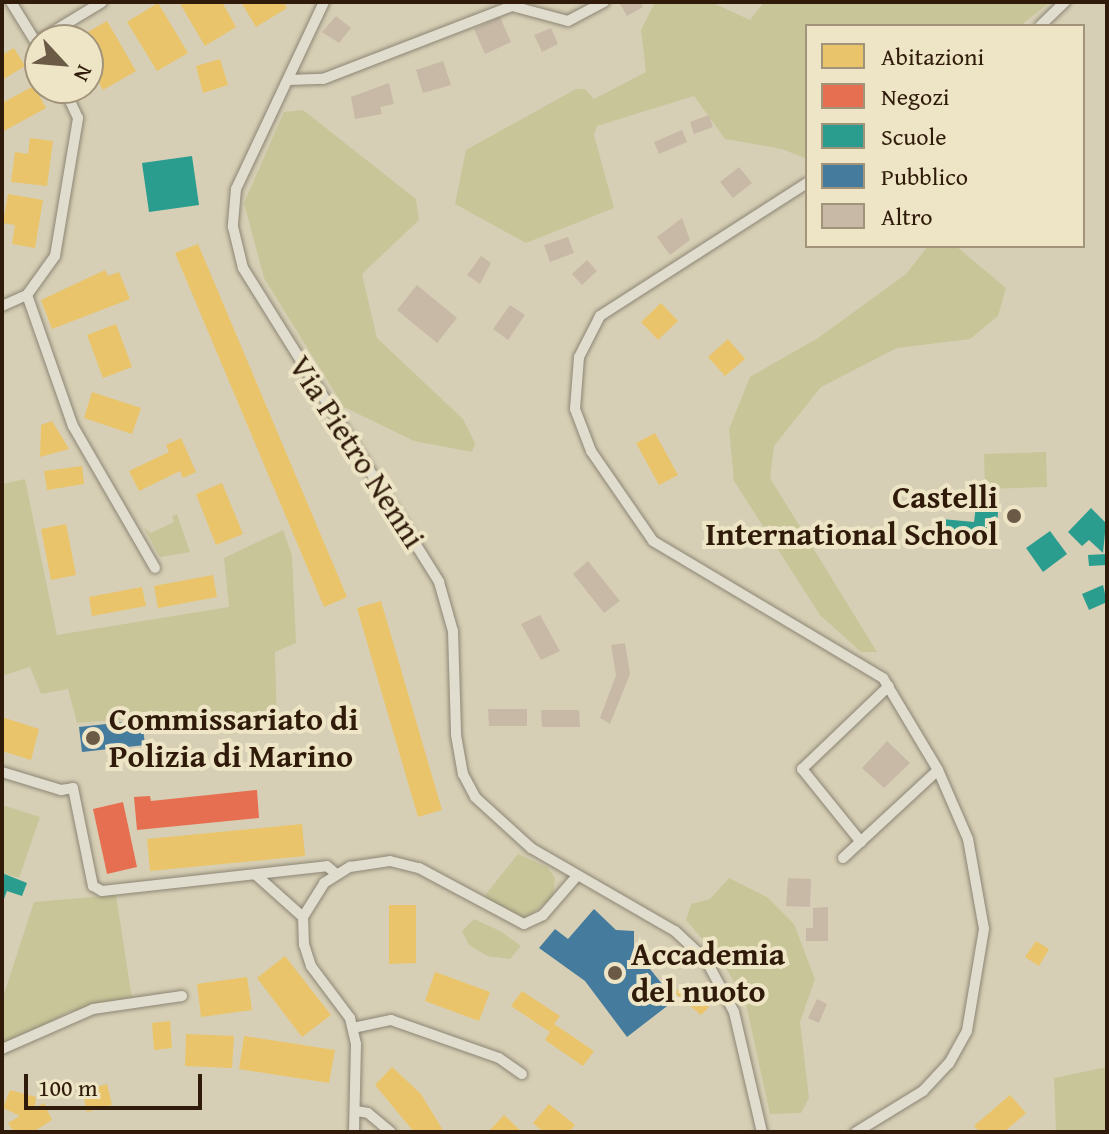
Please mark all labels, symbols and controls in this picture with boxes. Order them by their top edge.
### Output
north arrow [24,24,104,104]
legend [805,24,1085,248]
text: Abitazioni [881,39,984,74]
text: N [66,60,101,87]
text: Negozi [881,79,949,114]
text: Scuole [881,119,947,154]
text: Pubblico [881,159,968,194]
text: Altro [881,199,933,234]
street label: Via Pietro Nenni [281,349,433,555]
place label: Castelli International School [705,479,998,554]
marker: Castelli International School [1005,507,1023,525]
place label: Commissariato di Polizia di Marino [109,701,358,776]
marker: Commissariato di Polizia di Marino [84,729,102,747]
place label: Accademia del nuoto [631,936,785,1011]
marker: Accademia del nuoto [606,964,624,982]
scale bar [28,1058,206,1108]
text: 100 m [38,1070,98,1105]

